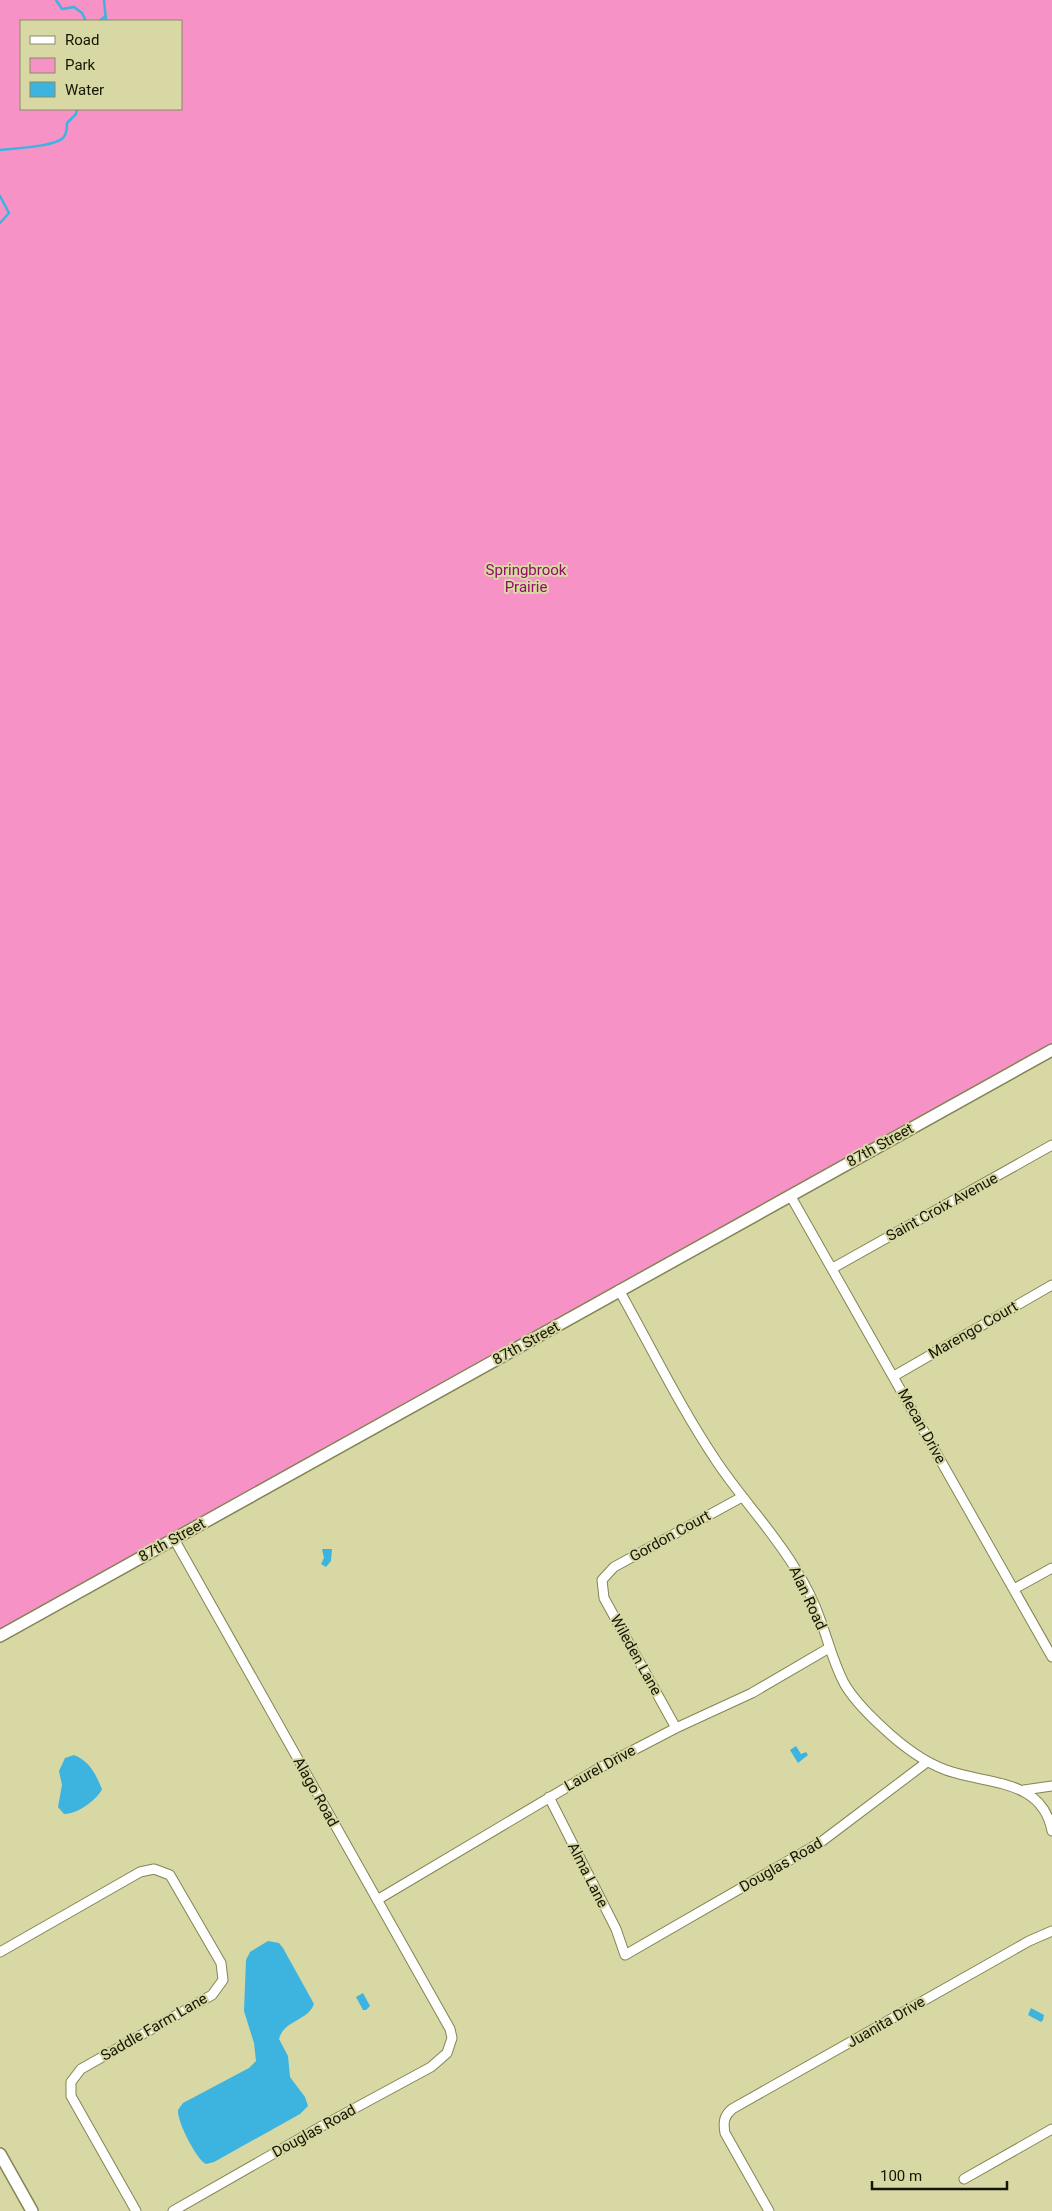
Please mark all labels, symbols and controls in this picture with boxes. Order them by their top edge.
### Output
legend [20,20,182,110]
text: Road [65,31,99,49]
text: Park [65,56,96,74]
text: Water [65,81,104,99]
park label: Springbrook Prairie [486,561,567,596]
street label: 87th Street [844,1119,917,1171]
street label: Saint Croix Avenue [883,1169,1001,1245]
street label: Marengo Court [925,1297,1021,1363]
street label: 87th Street [490,1317,563,1369]
street label: Mecan Drive [894,1385,950,1467]
street label: Gordon Court [626,1506,714,1566]
street label: 87th Street [136,1514,209,1566]
street label: Alan Road [785,1563,831,1633]
street label: Wileden Lane [606,1612,666,1699]
street label: Laurel Drive [561,1741,639,1795]
street label: Alago Road [290,1754,342,1830]
street label: Douglas Road [736,1834,826,1896]
street label: Alma Lane [564,1839,612,1911]
street label: Saddle Farm Lane [98,1989,210,2065]
street label: Juanita Drive [844,1992,928,2052]
street label: Douglas Road [269,2101,359,2161]
scale bar [872,2158,1007,2190]
text: 100 m [880,2167,922,2185]

